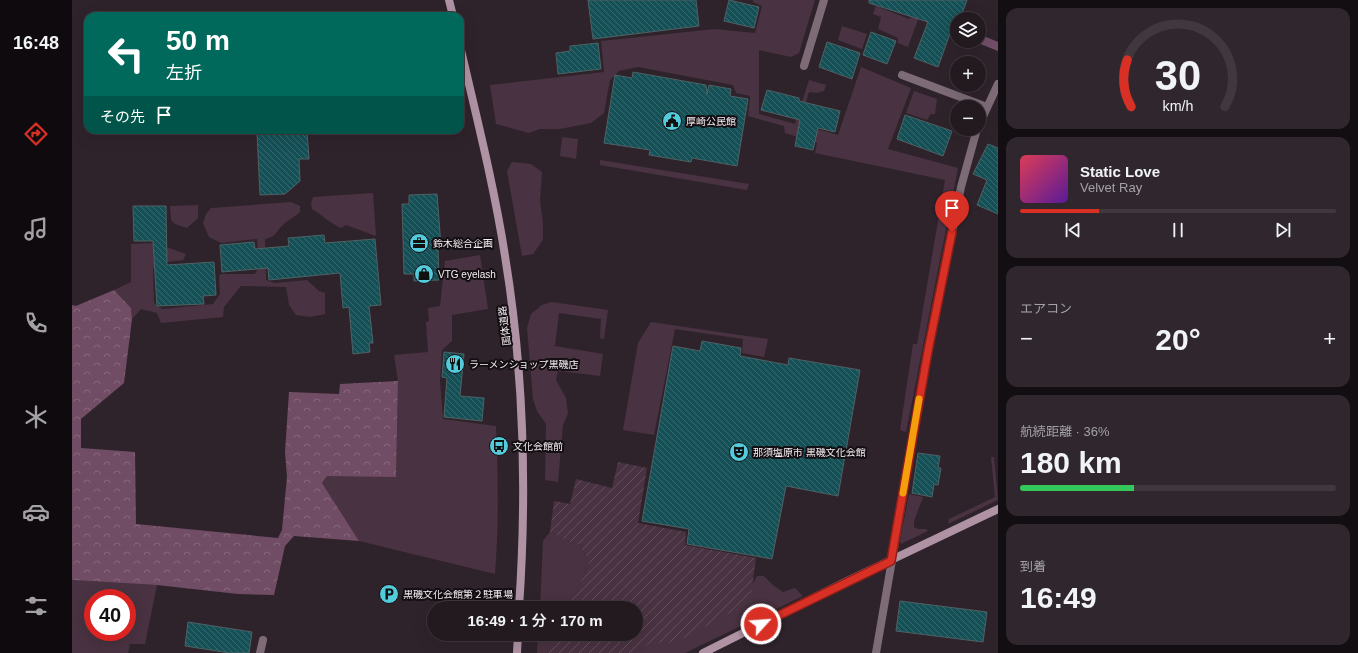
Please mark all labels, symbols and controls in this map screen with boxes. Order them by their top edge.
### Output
map controls [950,12,986,136]
button: layers [950,12,986,48]
text: 50 m [166,25,230,56]
icon: left [100,28,152,80]
text: 16:48 [13,33,59,53]
text: 30 [1155,51,1201,98]
button: + [950,56,986,92]
text: 左折 [166,63,202,83]
text: km/h [1163,97,1194,113]
button: − [950,100,986,136]
icon: arrive [153,104,175,126]
text: その先 [100,108,145,125]
public building icon: 厚崎公民館 [661,110,683,132]
place label: 厚崎公民館 [686,116,736,127]
icon: directions [22,120,50,148]
text: Static Love [1080,163,1160,180]
text: Velvet Ray [1080,180,1142,195]
pin [935,191,969,232]
icon: arrive [941,197,963,219]
icon: music [22,215,50,243]
icon: previous [1062,219,1084,241]
icon: pause [1167,219,1189,241]
icon: next [1272,219,1294,241]
office icon: 鈴木総合企画 [408,232,430,254]
place label: 鈴木総合企画 [433,238,493,249]
shop icon: VTG eyelash [413,263,435,285]
place label: VTG eyelash [438,269,496,280]
text: エアコン [1020,301,1072,316]
street label: 国体道路 [497,305,512,346]
icon: phone [22,309,50,337]
text: 20° [1155,323,1201,356]
text: − [1020,326,1033,351]
text: + [1323,326,1336,351]
restaurant icon: ラーメンショップ黒磯店 [444,353,466,375]
place label: ラーメンショップ黒磯店 [469,359,579,370]
icon: climate [22,403,50,431]
text: 航続距離 · 36% [1020,424,1110,439]
bus stop icon: 文化会館前 [488,435,510,457]
place label: 文化会館前 [513,441,563,452]
theatre icon: 那須塩原市 黒磯文化会館 [728,441,750,463]
text: 180 km [1020,446,1122,479]
place label: 那須塩原市 黒磯文化会館 [753,447,866,458]
icon: car [22,498,50,526]
text: 到着 [1020,559,1046,574]
text: 16:49 [1020,581,1097,614]
parking icon: 黒磯文化会館第２駐車場 [378,583,400,605]
speed limit sign: 40 [84,589,136,641]
place label: 黒磯文化会館第２駐車場 [403,589,513,600]
icon: filters [22,592,50,620]
position arrow [740,603,782,645]
text: 16:49 · 1 分 · 170 m [467,612,603,629]

